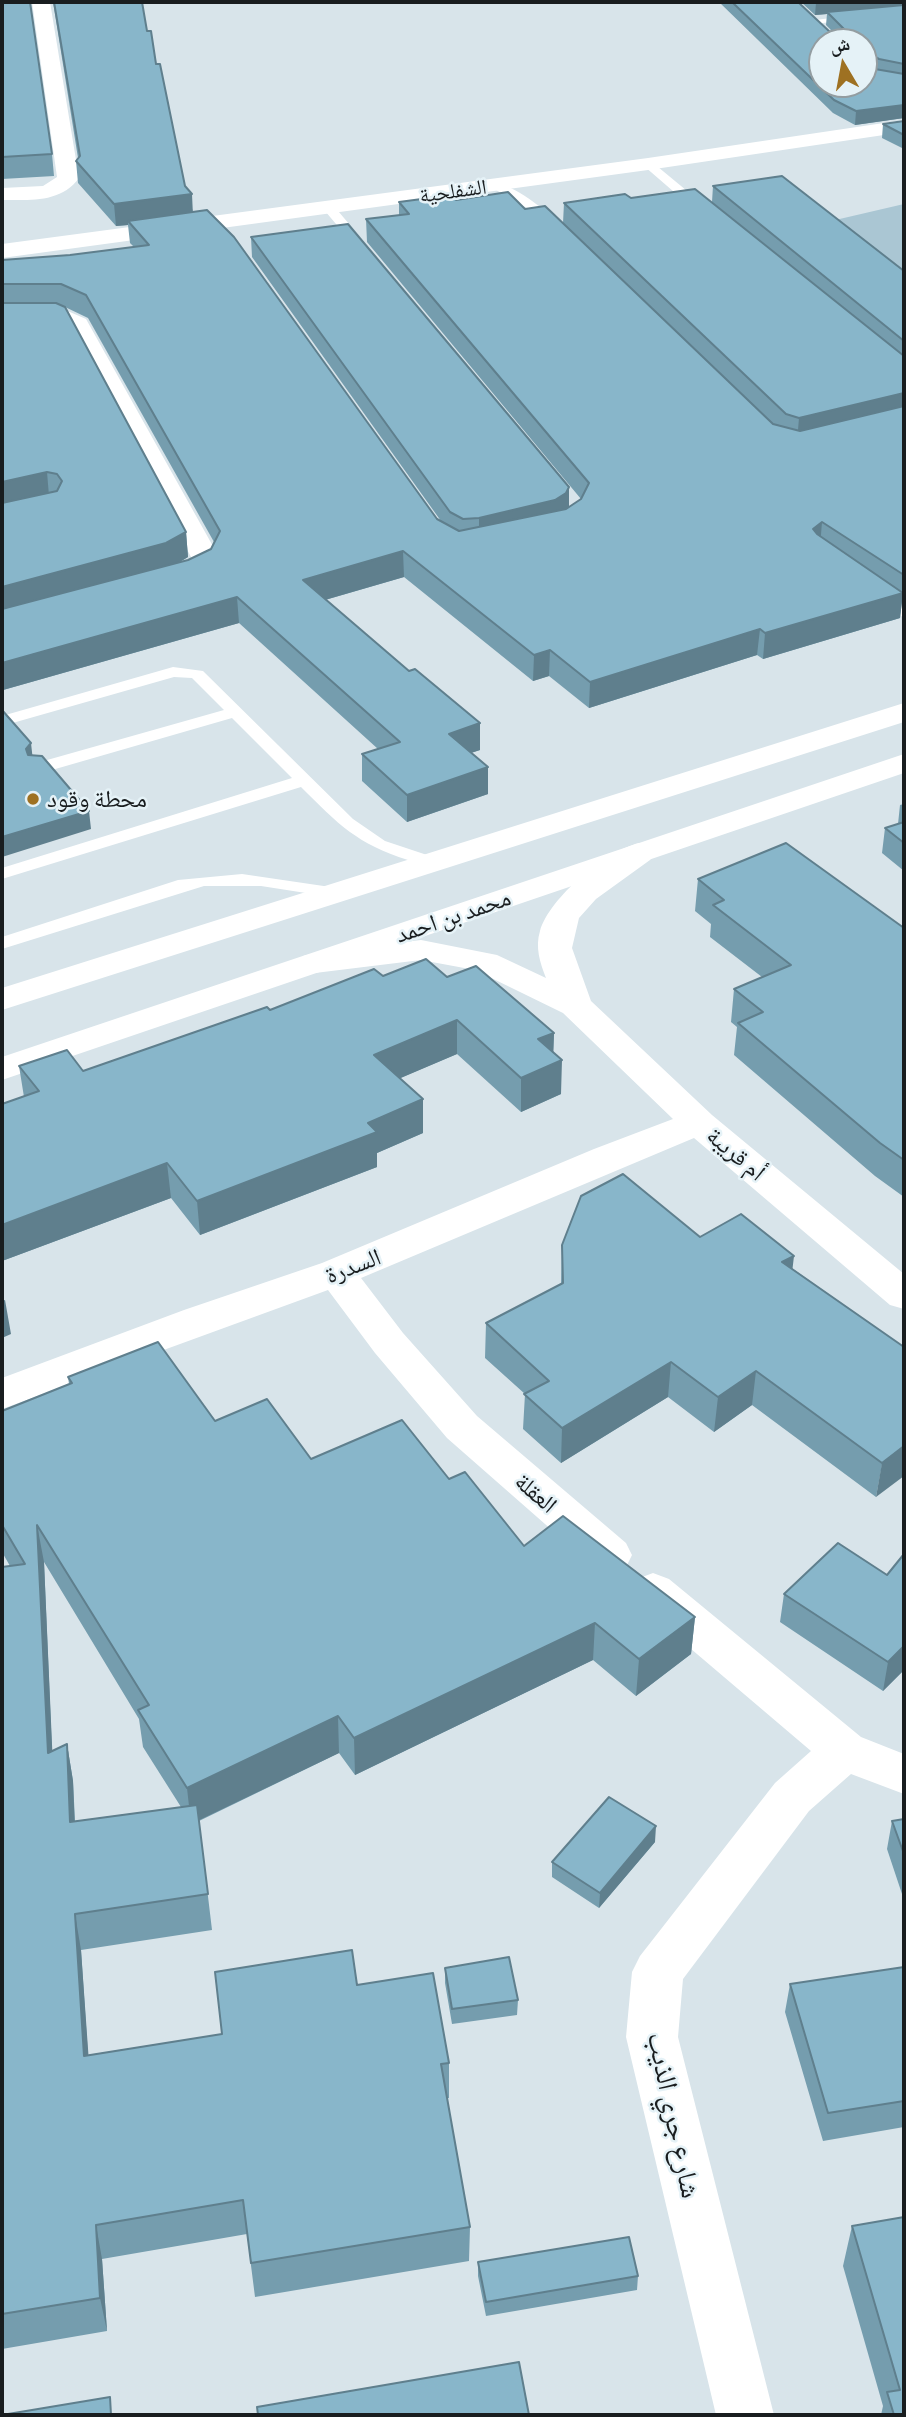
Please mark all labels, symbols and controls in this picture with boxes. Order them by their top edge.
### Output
north arrow [808,28,878,98]
text: ش [828,31,852,57]
street label: الشفلحية [418,174,488,208]
place label: محطة وقود [47,785,147,813]
marker: محطة وقود [25,791,41,807]
street label: محمد بن احمد [391,883,515,949]
street label: أم قريبة [701,1121,771,1187]
street label: السدرة [321,1242,385,1290]
street label: العقلة [509,1467,563,1519]
street label: شارع جري الذيب [640,2029,708,2201]

